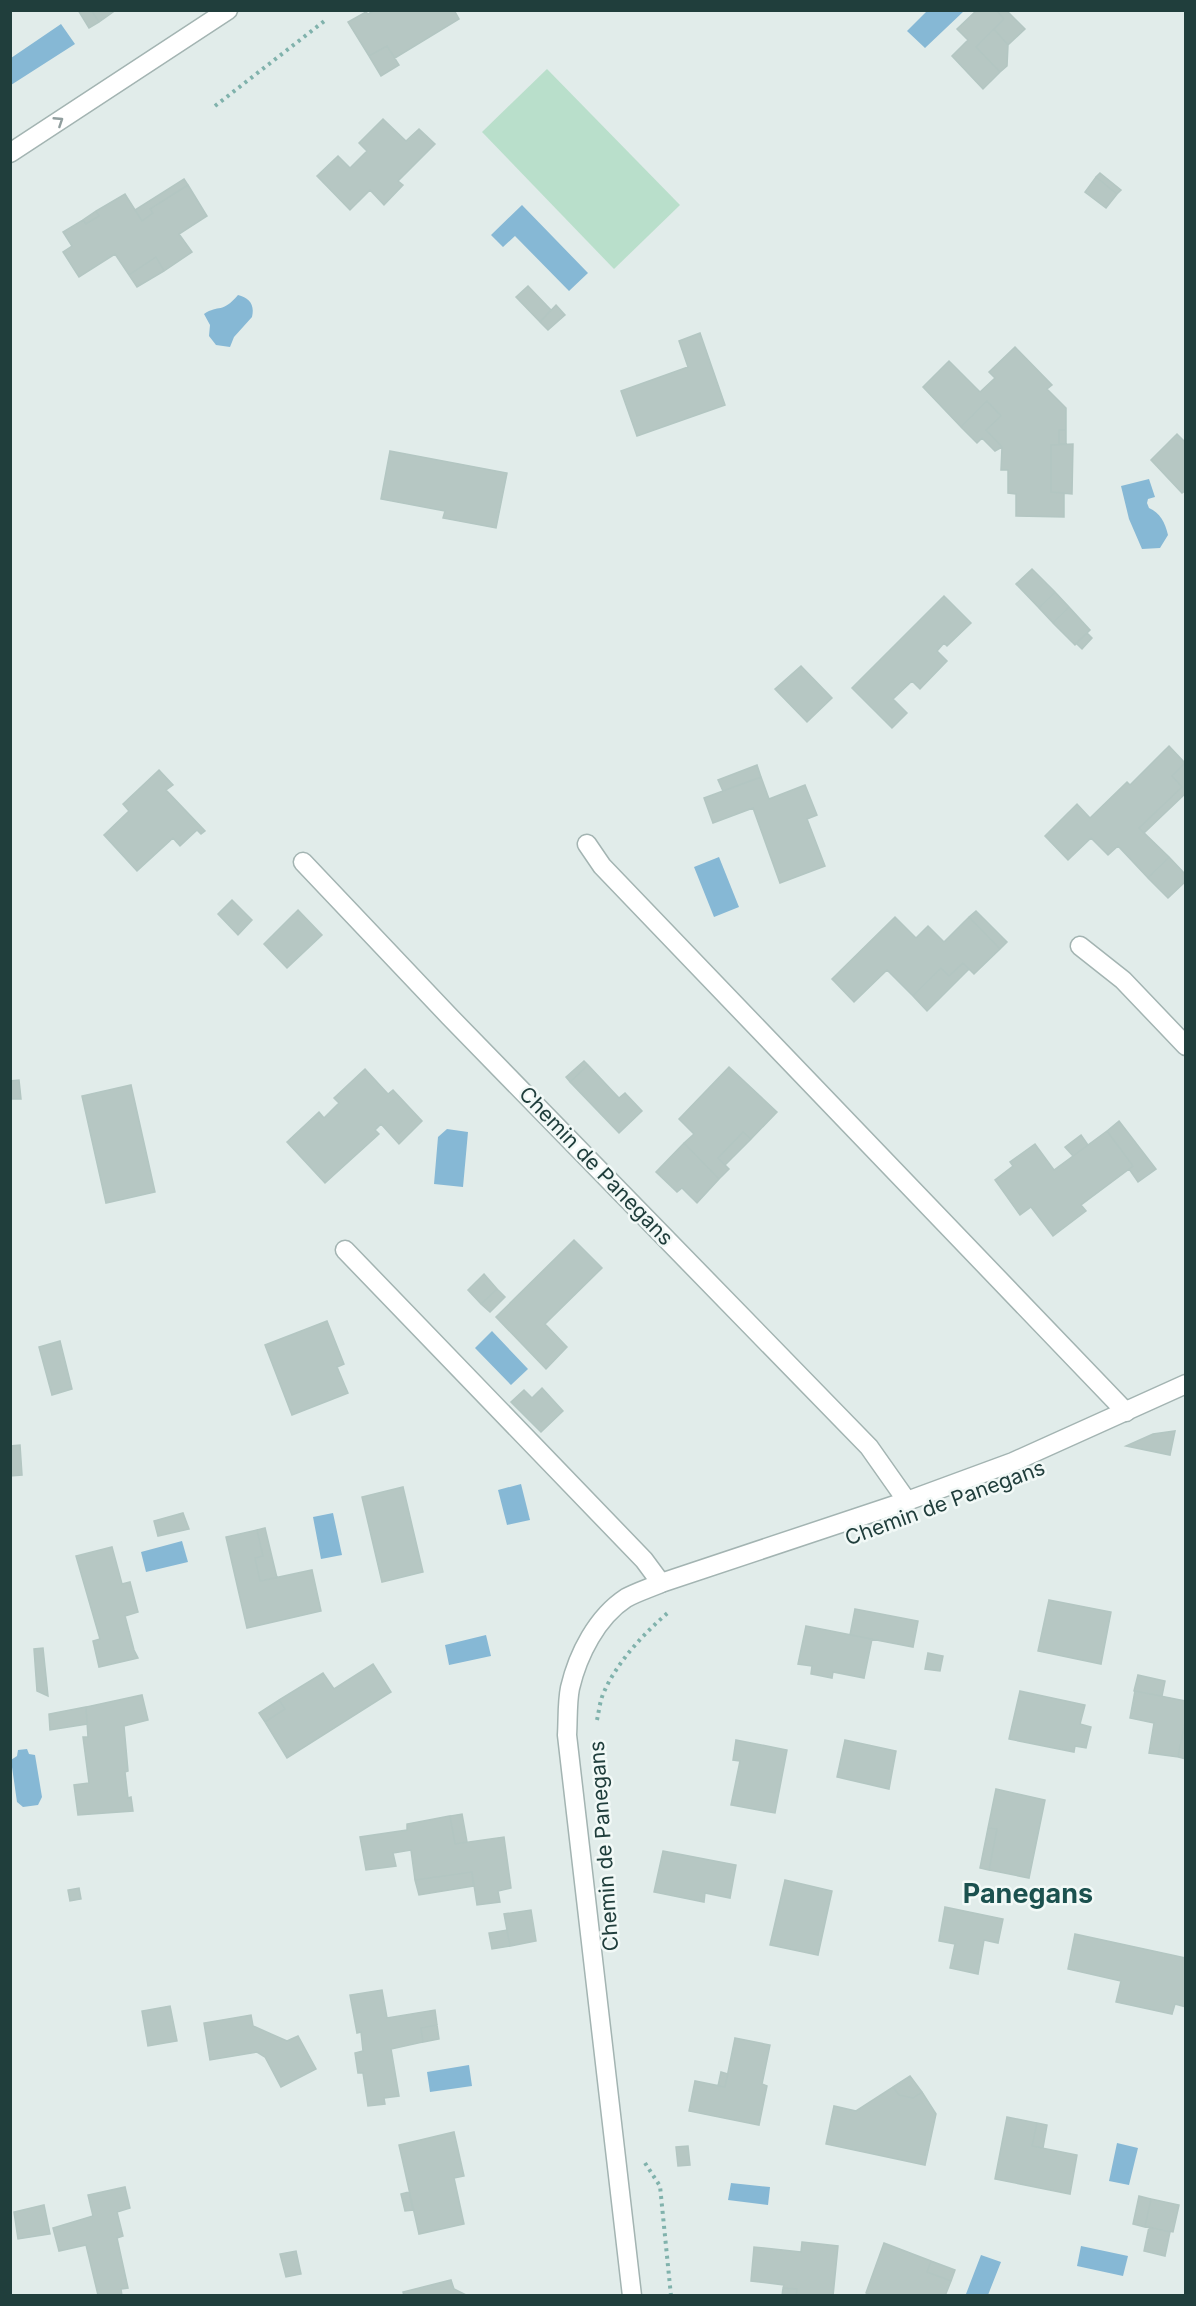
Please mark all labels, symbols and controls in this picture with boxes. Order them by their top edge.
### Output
one-way arrow [53,117,64,128]
street label: Chemin de Panegans [514,1081,679,1250]
street label: Chemin de Panegans [841,1455,1048,1550]
street label: Chemin de Panegans [584,1740,623,1952]
district label: Panegans [963,1877,1093,1910]

